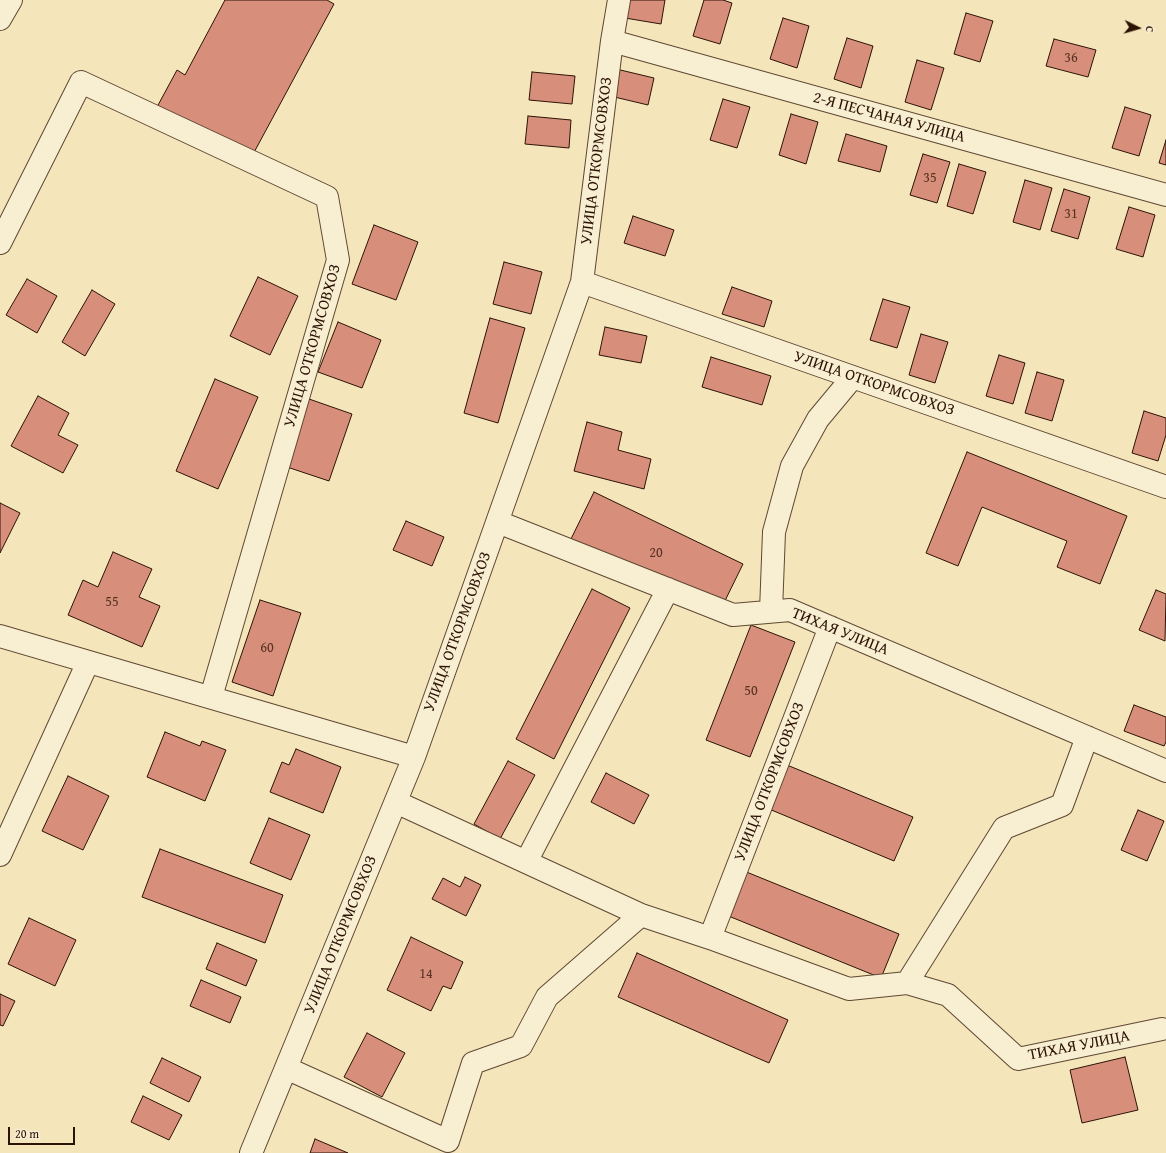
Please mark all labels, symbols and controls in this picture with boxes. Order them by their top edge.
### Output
north arrow [1118,8,1158,48]
text: С [1142,25,1158,33]
house number: 36 [1064,50,1078,66]
street label: УЛИЦА ОТКОРМСОВХОЗ [577,76,617,246]
street label: 2-Я ПЕСЧАНАЯ УЛИЦА [811,88,967,148]
house number: 35 [923,170,937,186]
house number: 31 [1064,206,1078,222]
street label: УЛИЦА ОТКОРМСОВХОЗ [280,262,346,430]
street label: УЛИЦА ОТКОРМСОВХОЗ [791,347,957,421]
house number: 20 [649,545,663,561]
street label: УЛИЦА ОТКОРМСОВХОЗ [420,549,496,715]
house number: 55 [105,594,119,610]
street label: ТИХАЯ УЛИЦА [789,604,891,660]
house number: 60 [260,640,274,656]
house number: 50 [744,683,758,699]
street label: УЛИЦА ОТКОРМСОВХОЗ [731,700,809,864]
street label: УЛИЦА ОТКОРМСОВХОЗ [300,853,382,1017]
house number: 14 [419,966,433,982]
street label: ТИХАЯ УЛИЦА [1027,1027,1131,1065]
scale bar [10,1119,77,1145]
text: 20 m [15,1125,39,1142]

